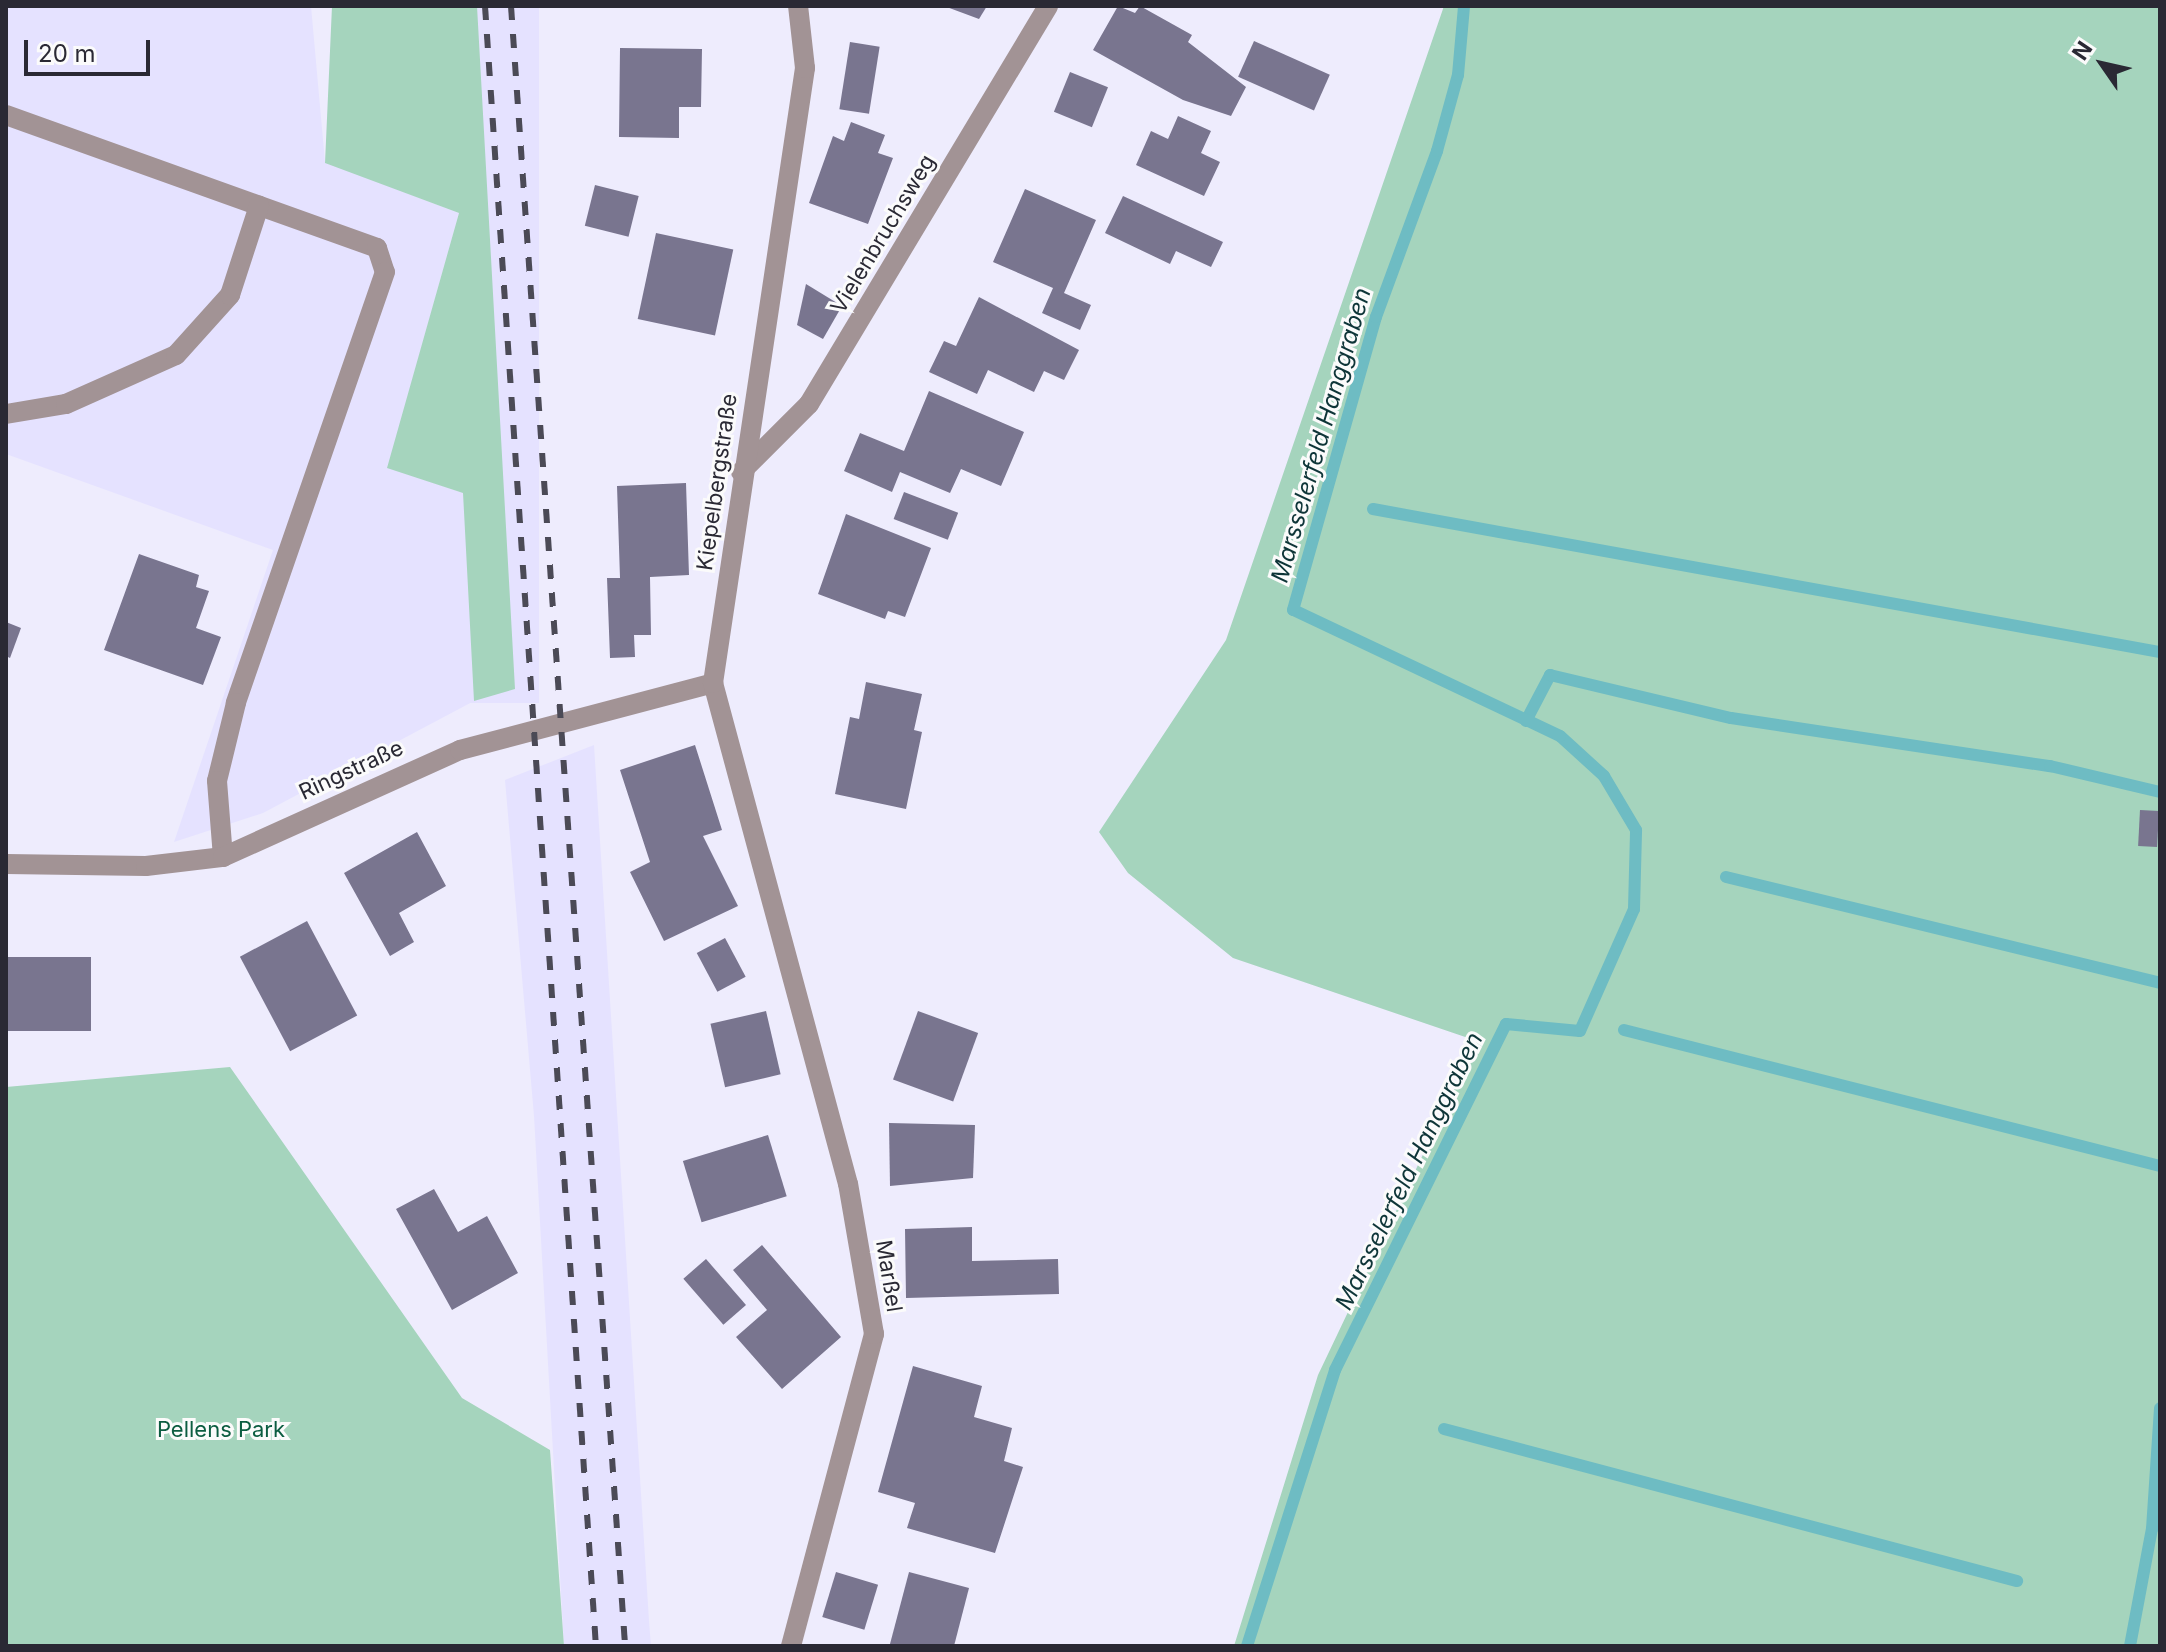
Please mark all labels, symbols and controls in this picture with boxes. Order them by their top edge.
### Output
scale bar [28,24,154,74]
north arrow [2062,24,2142,104]
text: N [2067,36,2098,65]
text: 20 m [38,39,96,68]
street label: Vielenbruchsweg [825,150,941,318]
water label: Marsselerfeld Hanggraben [1265,284,1377,586]
street label: Kiepelbergstraße [692,392,742,572]
street label: Ringstraße [295,734,407,806]
water label: Marsselerfeld Hanggraben [1329,1028,1489,1314]
street label: Marßel [870,1238,908,1314]
park label: Pellens Park [157,1417,285,1443]

